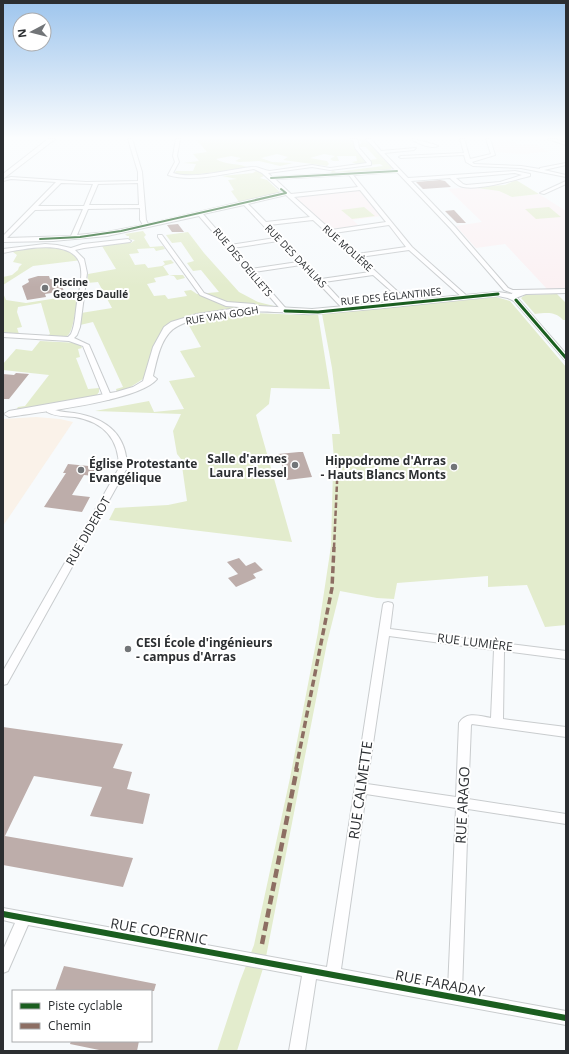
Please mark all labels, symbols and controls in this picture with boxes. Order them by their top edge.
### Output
north arrow [12,12,52,52]
text: N [14,28,30,39]
street label: RUE DES DAHLIAS [262,221,330,291]
street label: RUE MOLIÈRE [320,221,376,275]
street label: RUE DES OEILLETS [210,225,276,299]
place label: Piscine Georges Daullé [53,275,128,301]
marker: Piscine Georges Daullé [40,283,50,293]
street label: RUE DES ÉGLANTINES [340,284,442,308]
street label: RUE VAN GOGH [184,302,260,328]
place label: Salle d'armes Laura Flessel [207,450,287,481]
place label: Hippodrome d'Arras - Hauts Blancs Monts [320,452,446,483]
place label: Église Protestante Evangélique [89,455,197,486]
marker: Salle d'armes Laura Flessel [290,460,300,470]
marker: Hippodrome d'Arras - Hauts Blancs Monts [449,462,459,472]
marker: Église Protestante Evangélique [76,465,86,475]
street label: RUE DIDEROT [61,493,115,568]
street label: RUE LUMIÈRE [436,629,514,655]
place label: CESI École d'ingénieurs - campus d'Arras [136,634,272,665]
marker: CESI École d'ingénieurs - campus d'Arras [123,644,133,654]
street label: RUE CALMETTE [344,740,376,840]
street label: RUE ARAGO [450,766,474,844]
street label: RUE COPERNIC [109,913,209,949]
street label: RUE FARADAY [394,965,486,1001]
legend [12,990,152,1042]
text: Piste cyclable [48,997,123,1014]
text: Chemin [48,1017,91,1034]

